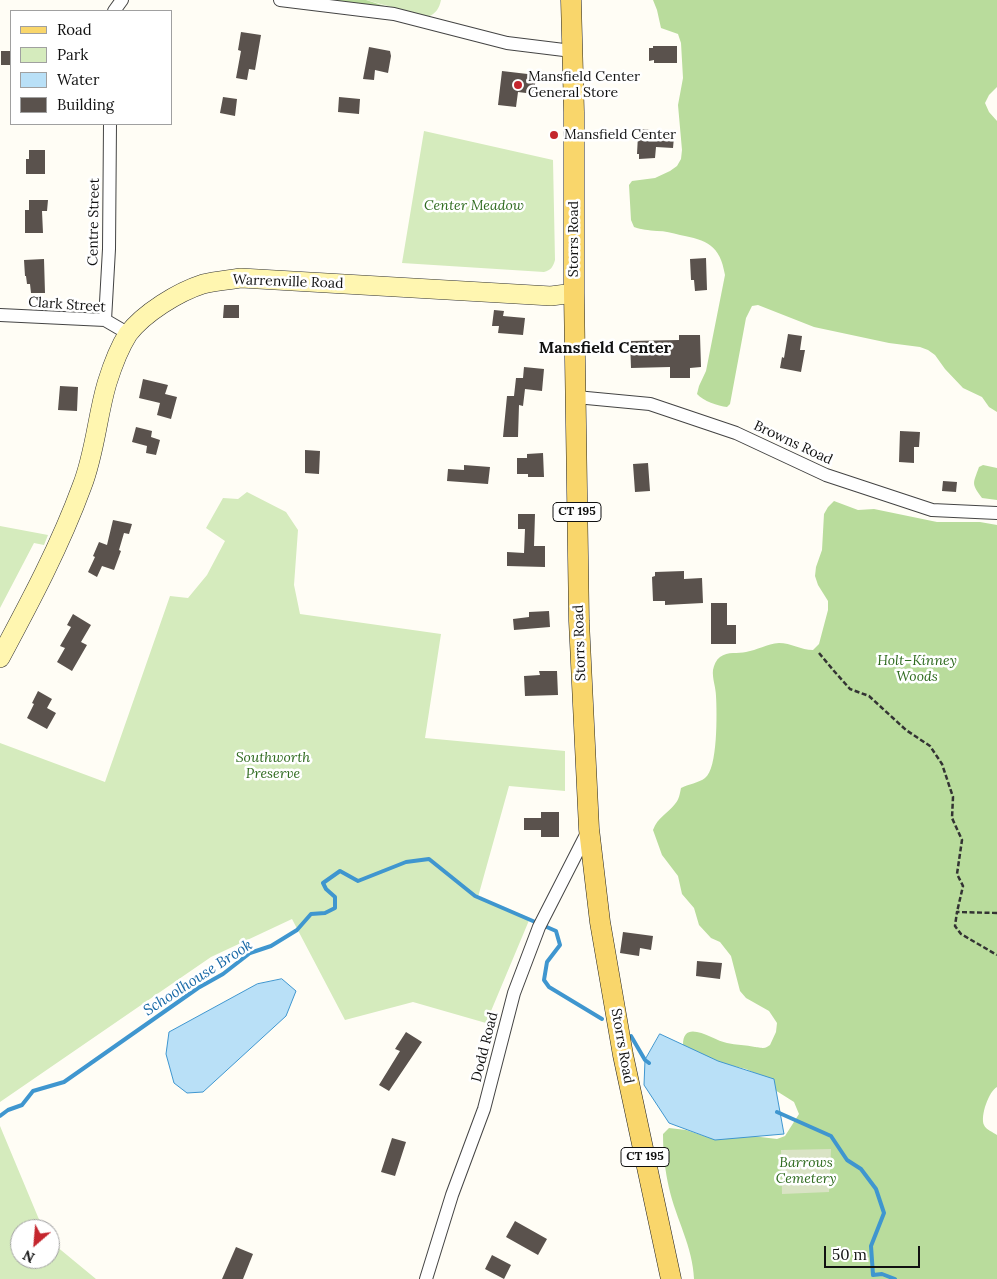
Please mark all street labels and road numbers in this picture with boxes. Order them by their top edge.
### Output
street label: Centre Street [85,178,103,266]
street label: Storrs Road [566,201,582,277]
street label: Warrenville Road [232,272,344,292]
street label: Clark Street [28,294,106,316]
street label: Browns Road [751,417,835,469]
road number: CT 195 [553,502,601,522]
street label: Storrs Road [570,605,590,681]
street label: Storrs Road [607,1007,637,1085]
street label: Dodd Road [468,1010,502,1084]
road number: CT 195 [621,1148,669,1166]

